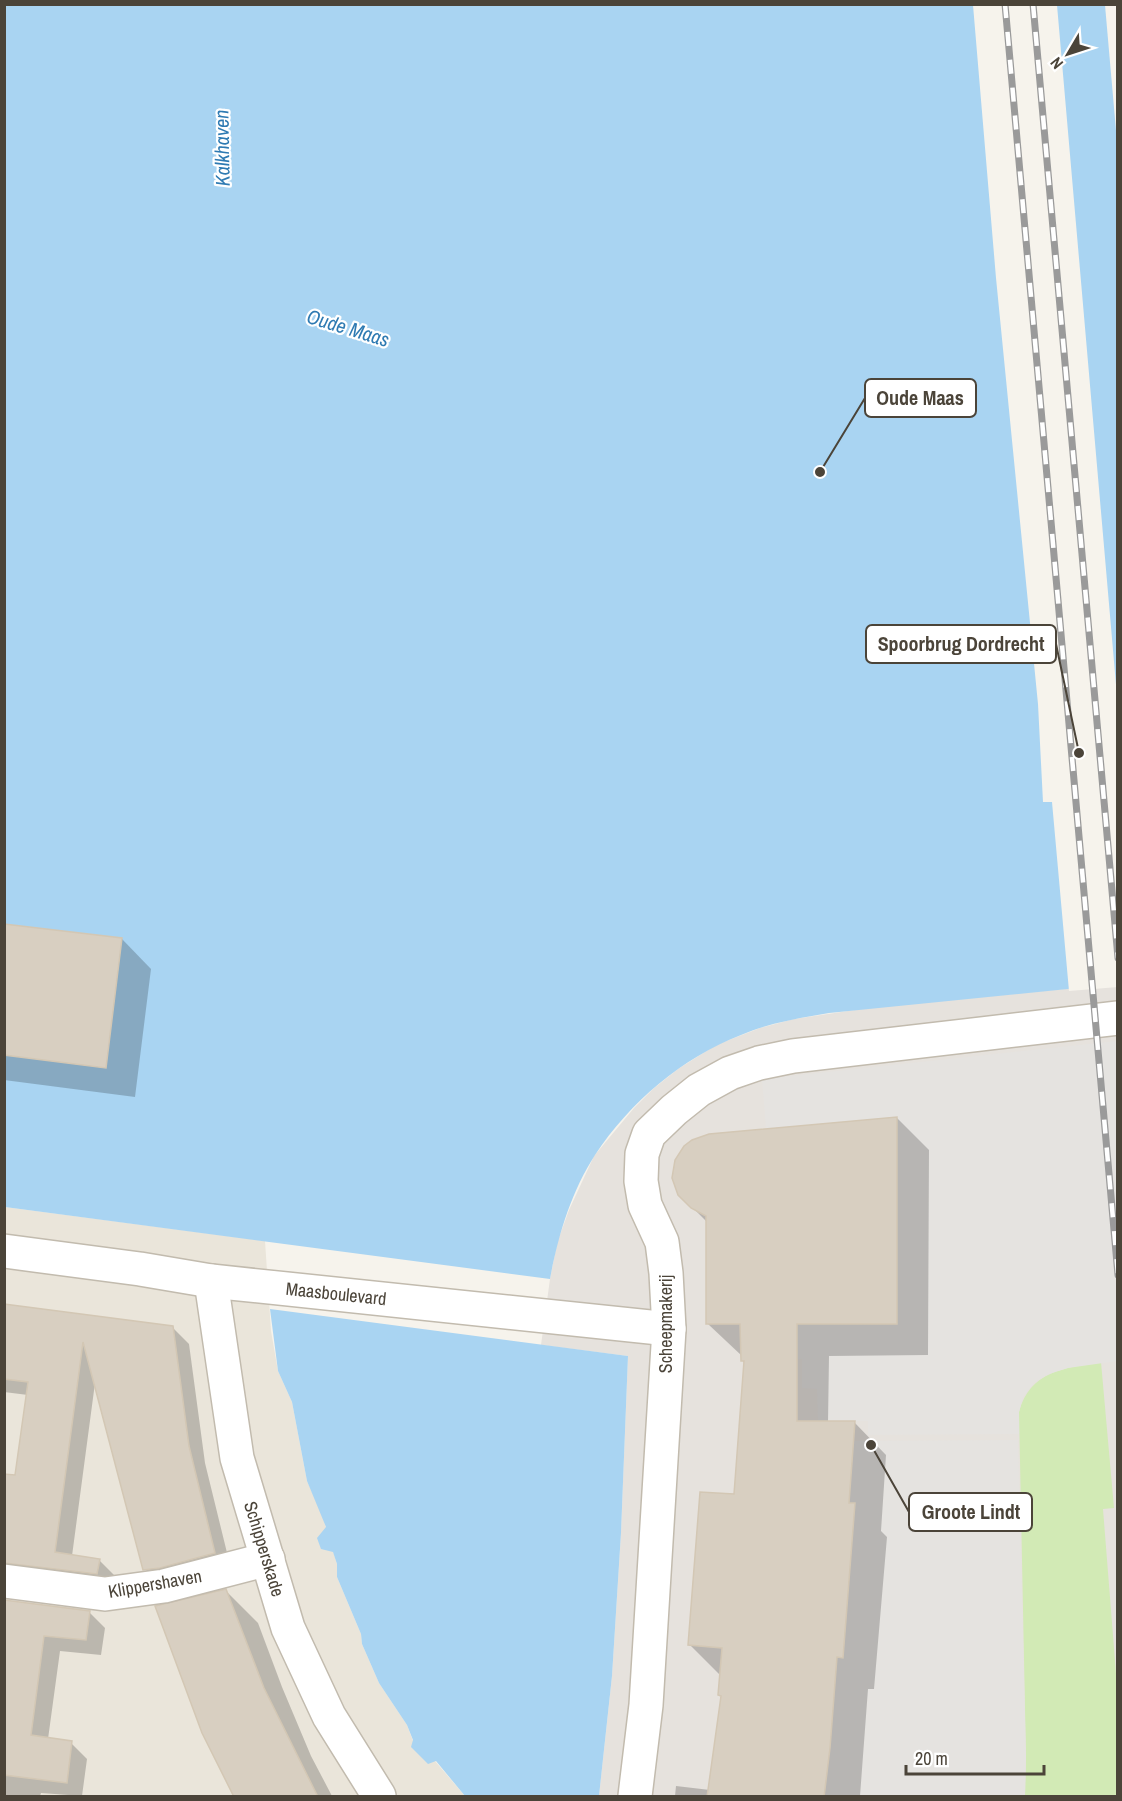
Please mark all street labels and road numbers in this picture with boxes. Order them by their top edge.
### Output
street label: Scheepmakerij [653,1275,678,1373]
street label: Maasboulevard [285,1276,388,1311]
street label: Schipperskade [238,1498,291,1600]
street label: Klippershaven [106,1563,204,1604]

